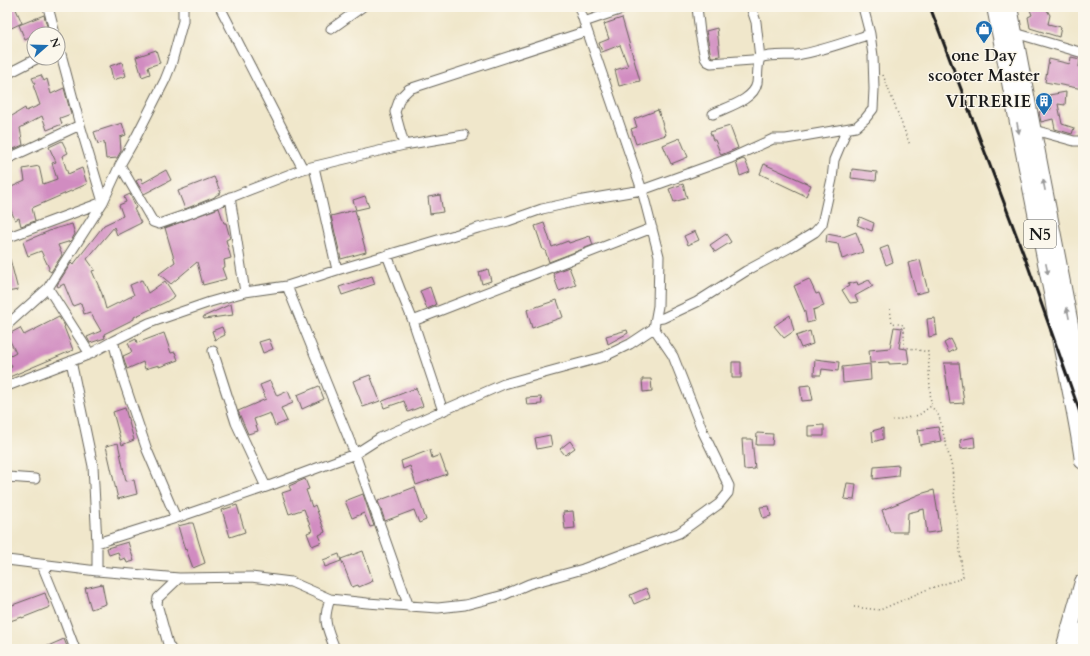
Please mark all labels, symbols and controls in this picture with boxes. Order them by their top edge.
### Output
shop icon: one Day scooter Master [974,19,994,44]
north arrow [26,26,66,66]
text: N [46,36,64,50]
place label: one Day scooter Master [928,44,1040,87]
place label: VITRERIE [945,90,1031,113]
building icon: VITRERIE [1034,91,1054,116]
one-way arrow [1016,122,1022,134]
one-way arrow [1041,179,1047,191]
road number: N5 [1024,220,1056,248]
one-way arrow [1044,263,1050,275]
one-way arrow [1064,307,1070,319]

